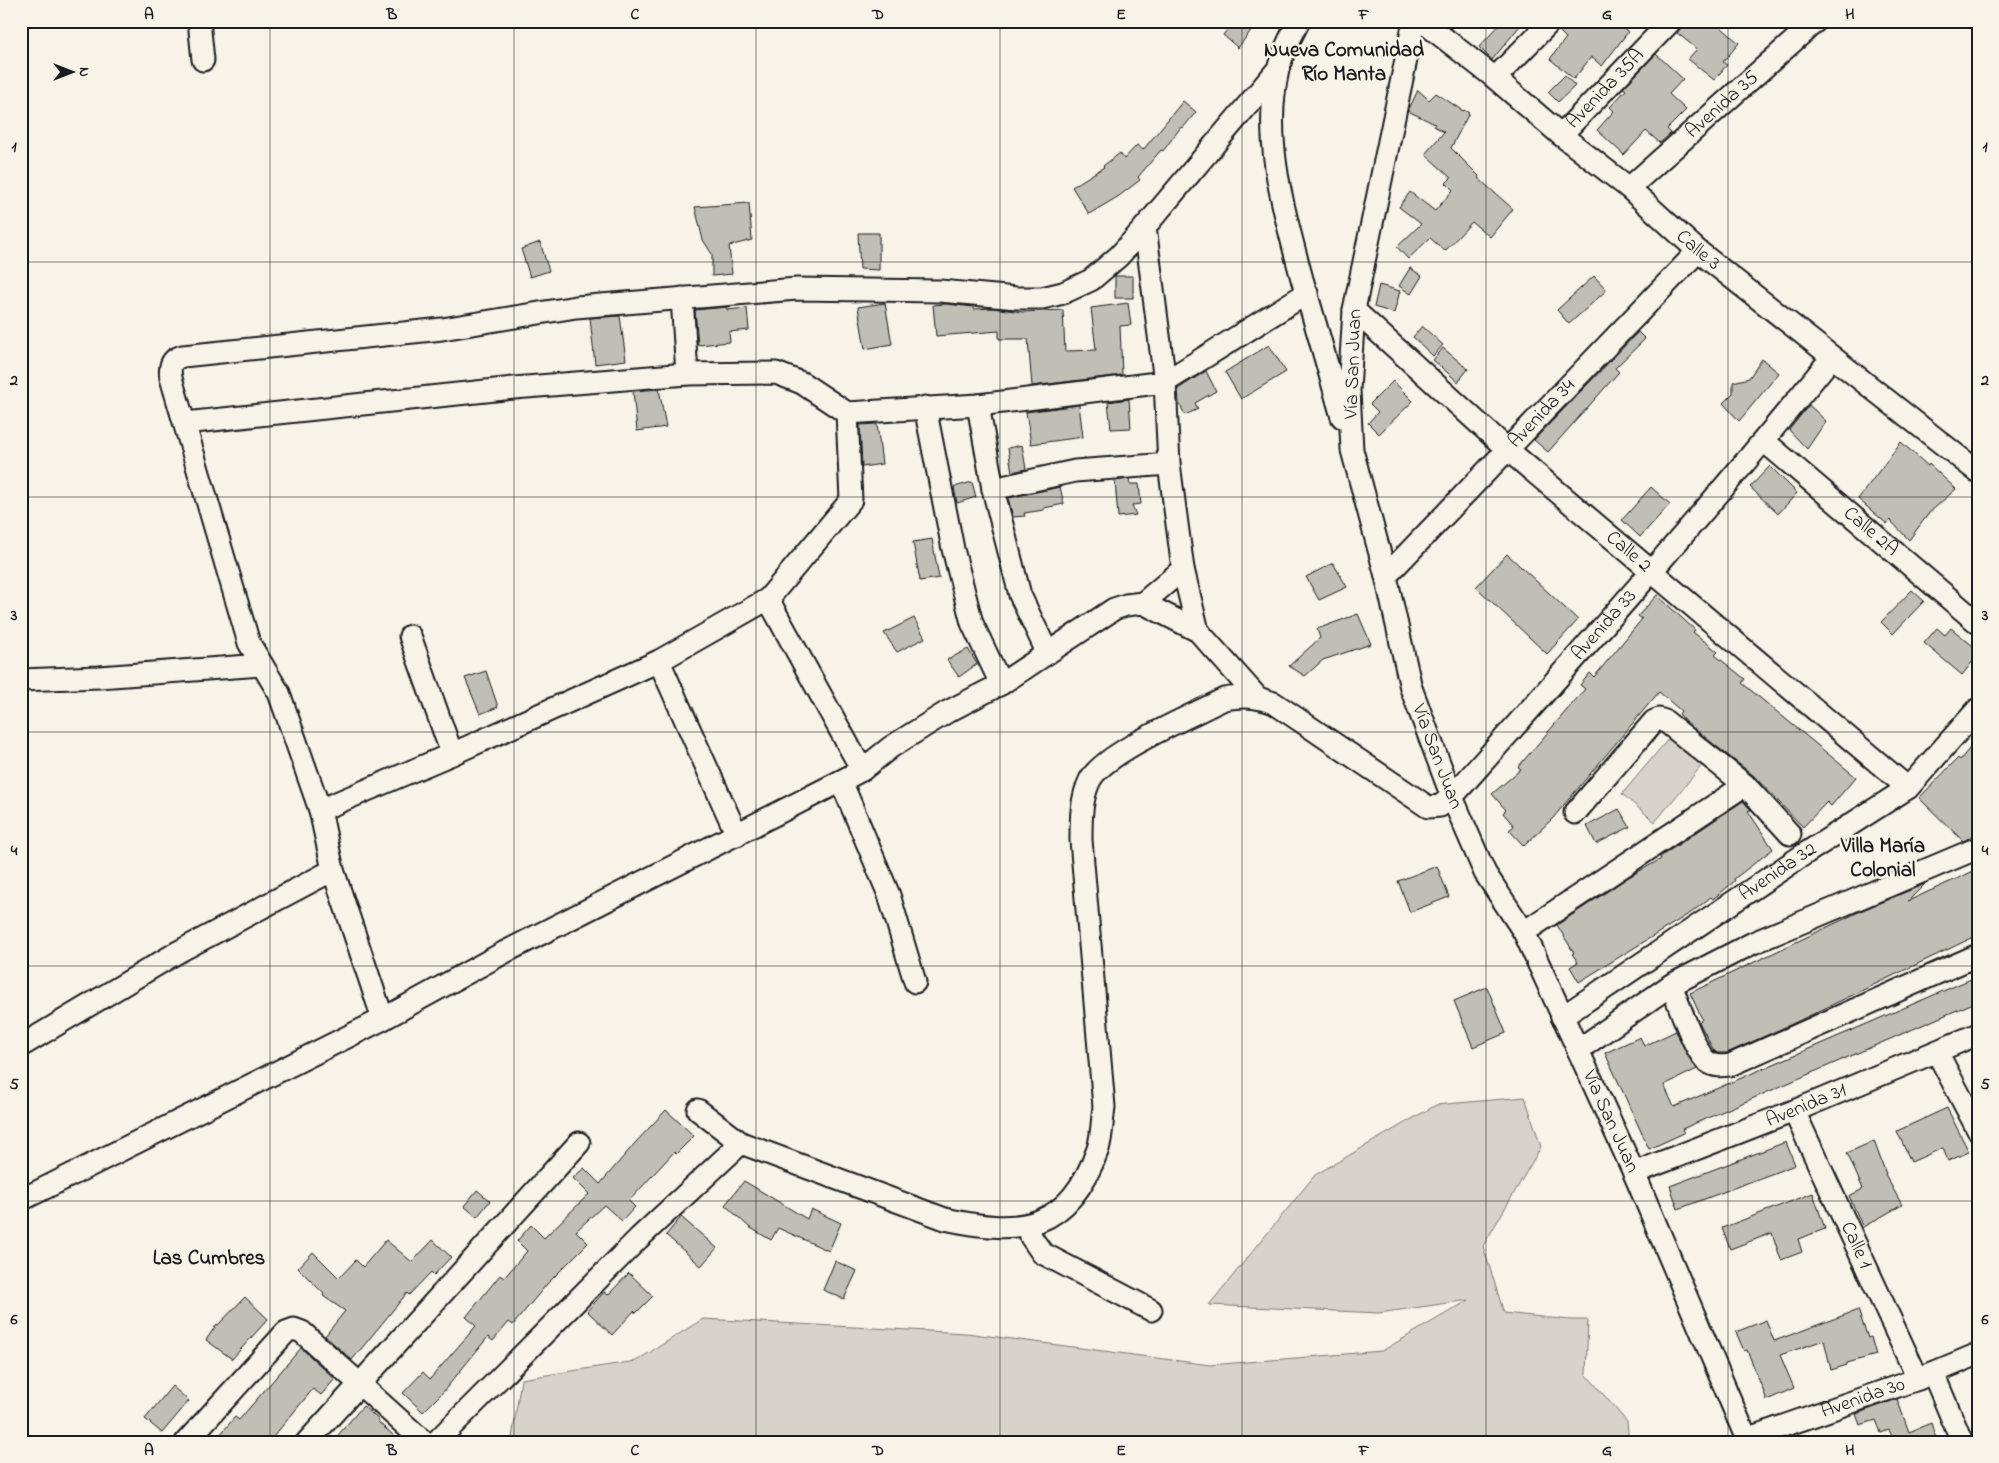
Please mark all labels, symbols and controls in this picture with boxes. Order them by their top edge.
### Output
text: A [144,3,154,27]
text: B [386,3,398,27]
text: C [631,3,640,27]
text: D [871,3,884,27]
text: E [1116,3,1126,27]
text: F [1358,3,1370,27]
text: G [1602,3,1612,27]
text: H [1845,3,1855,27]
district label: Nueva Comunidad Río Manta [1264,36,1424,90]
street label: Avenida 35A [1560,42,1651,136]
north arrow [48,48,98,98]
street label: Avenida 35 [1679,64,1765,145]
text: N [73,67,94,77]
text: 1 [11,135,17,159]
text: 1 [1982,135,1988,159]
street label: Calle 3 [1669,223,1727,278]
street label: Vía San Juan [1338,308,1370,421]
text: 2 [9,369,18,393]
text: 2 [1980,369,1989,393]
street label: Avenida 34 [1501,372,1582,455]
street label: Calle 2A [1837,500,1905,564]
street label: Calle 2 [1599,524,1658,580]
street label: Avenida 33 [1565,583,1644,667]
text: 3 [10,604,18,628]
text: 3 [1981,604,1989,628]
street label: Vía San Juan [1403,699,1470,814]
district label: Villa María Colonial [1840,832,1925,886]
street label: Avenida 32 [1733,835,1822,909]
text: 4 [10,839,18,863]
text: 4 [1981,839,1989,863]
street label: Vía San Juan [1574,1064,1647,1178]
text: 5 [9,1073,19,1097]
text: 5 [1980,1073,1990,1097]
street label: Avenida 31 [1762,1076,1851,1135]
street label: Calle 1 [1833,1217,1880,1274]
district label: Las Cumbres [153,1244,266,1274]
text: 6 [9,1308,18,1332]
text: 6 [1980,1308,1989,1332]
street label: Avenida 30 [1817,1370,1909,1426]
text: A [144,1439,154,1463]
text: B [386,1439,398,1463]
text: C [631,1439,640,1463]
text: D [871,1439,884,1463]
text: E [1116,1439,1126,1463]
text: F [1358,1439,1370,1463]
text: G [1602,1439,1612,1463]
text: H [1845,1439,1855,1463]

